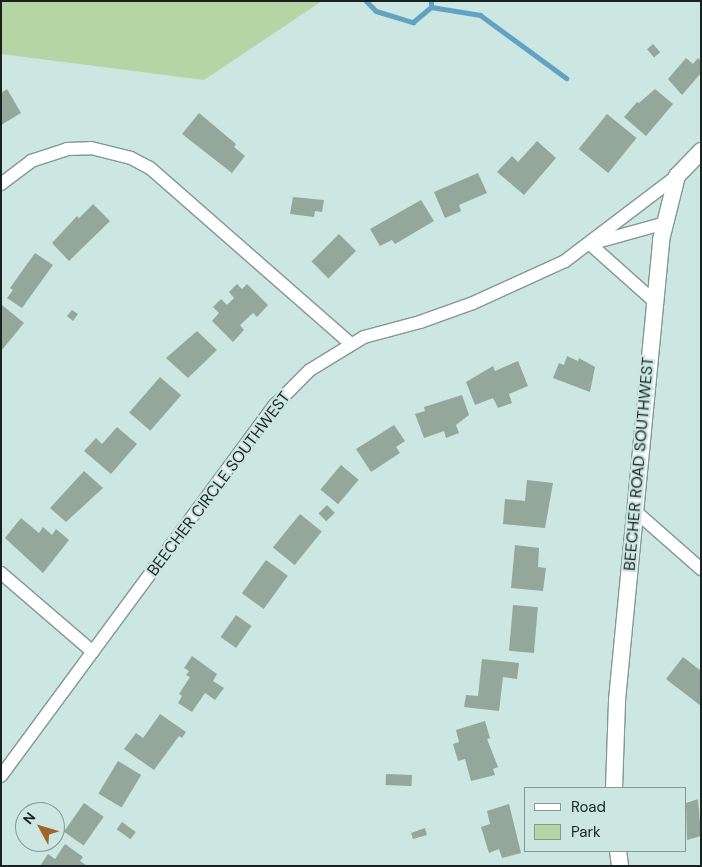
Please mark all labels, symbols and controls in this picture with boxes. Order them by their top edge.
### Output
street label: BEECHER ROAD SOUTHWEST [620,356,658,572]
street label: BEECHER CIRCLE SOUTHWEST [144,388,294,580]
legend [524,787,687,852]
text: Road [571,797,606,817]
north arrow [15,802,65,852]
text: N [19,809,39,828]
text: Park [571,822,601,842]

